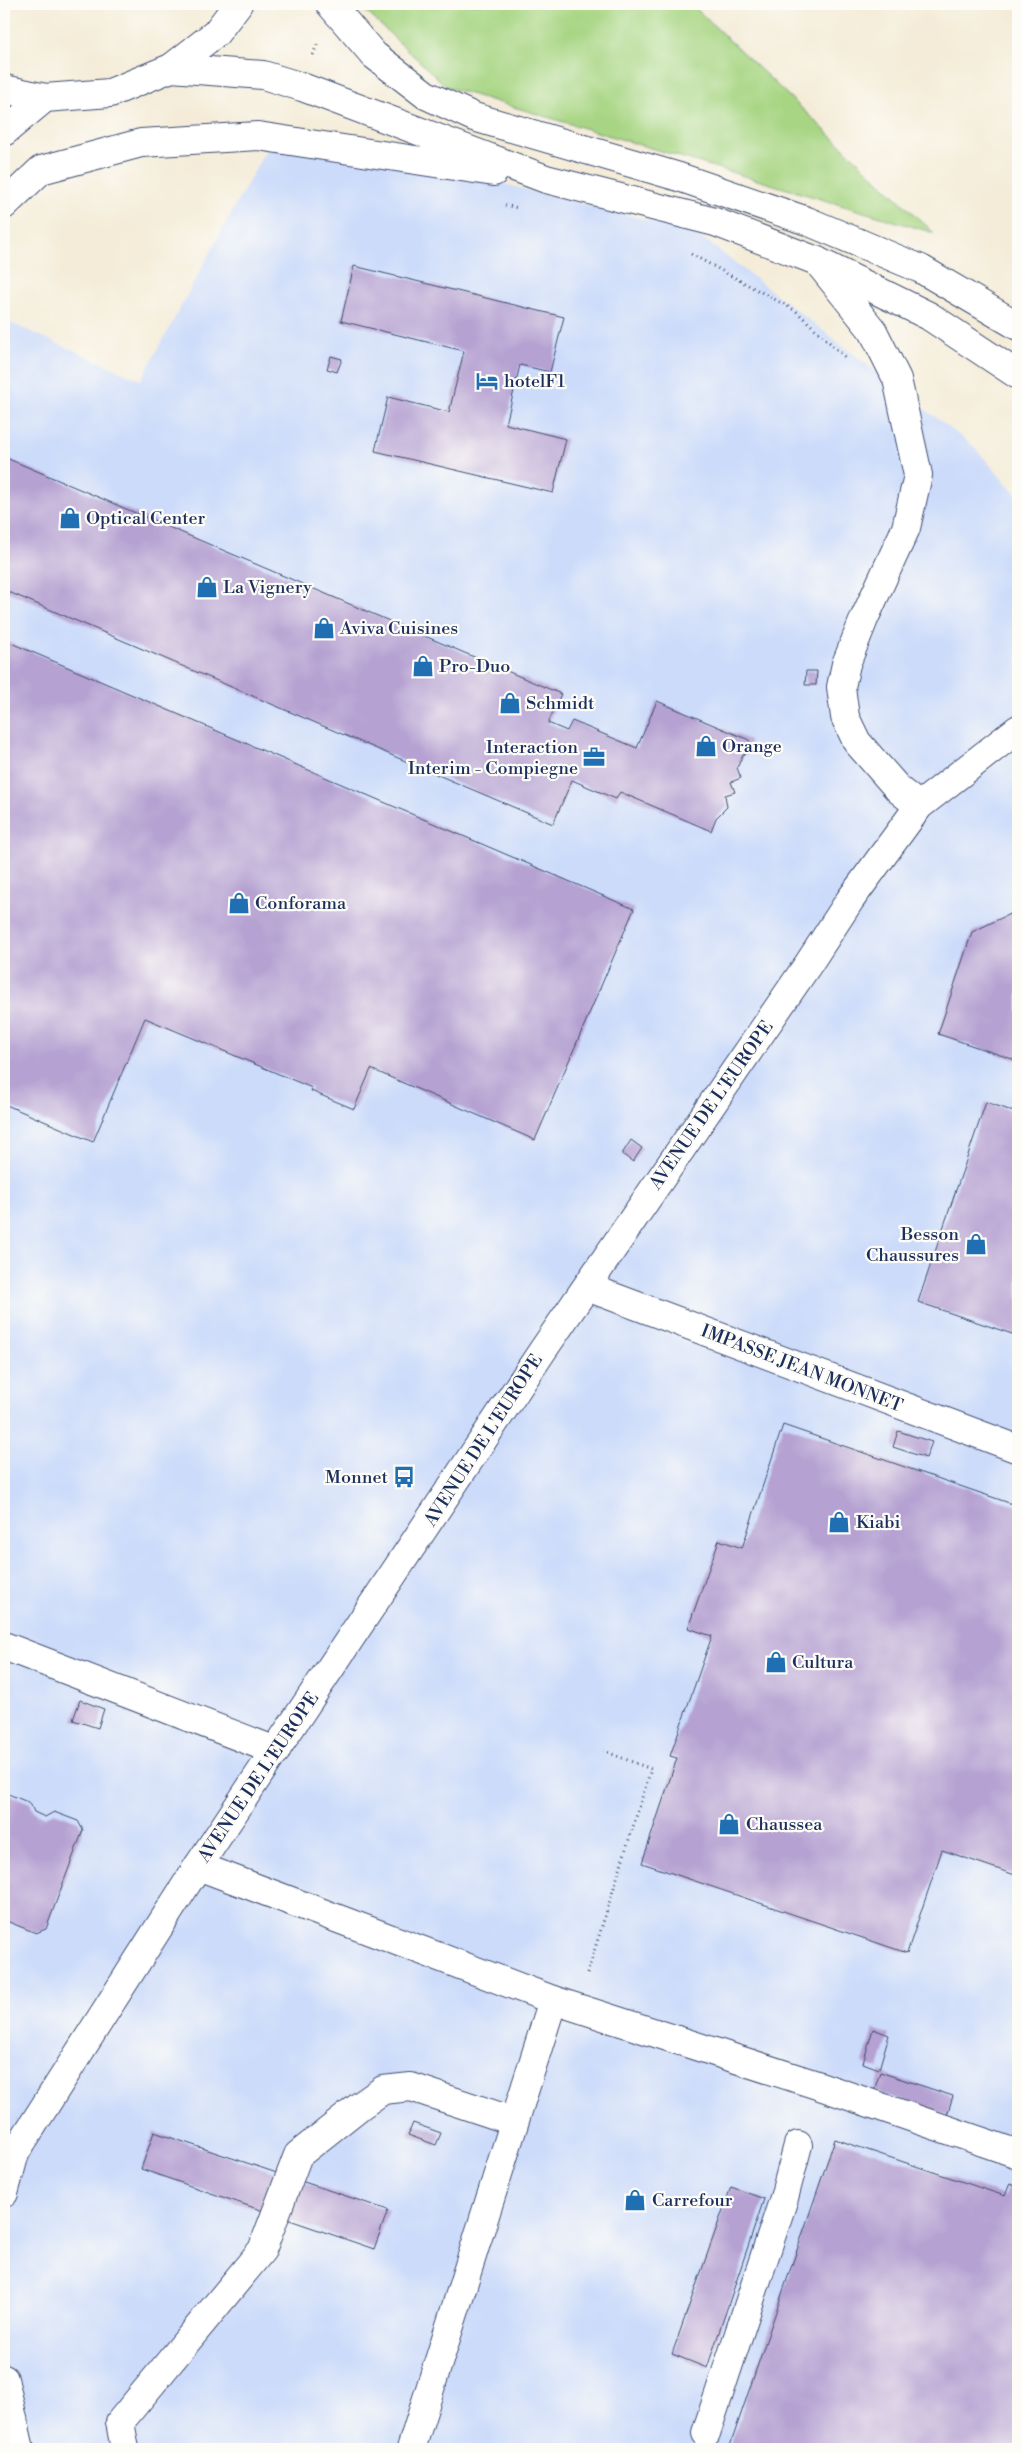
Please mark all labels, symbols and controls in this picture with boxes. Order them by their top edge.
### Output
hotel icon: hotelF1 [474,368,500,394]
place label: hotelF1 [504,370,565,393]
shop icon: Optical Center [57,505,83,531]
place label: Optical Center [86,507,206,530]
shop icon: La Vignery [194,574,220,600]
place label: La Vignery [223,576,312,599]
shop icon: Aviva Cuisines [311,615,337,641]
place label: Aviva Cuisines [339,617,458,640]
shop icon: Pro-Duo [410,653,436,679]
place label: Pro-Duo [439,655,510,678]
shop icon: Schmidt [497,690,523,716]
place label: Schmidt [526,692,595,715]
shop icon: Orange [693,733,719,759]
place label: Orange [722,735,782,758]
place label: Interaction Interim - Compiegne [408,736,578,780]
office icon: Interaction Interim - Compiegne [581,744,607,770]
shop icon: Conforama [226,890,252,916]
place label: Conforama [255,892,347,915]
street label: AVENUE DE L'EUROPE [644,1016,778,1195]
place label: Besson Chaussures [866,1223,959,1267]
shop icon: Besson Chaussures [963,1231,989,1257]
street label: IMPASSE JEAN MONNET [698,1319,906,1418]
street label: AVENUE DE L'EUROPE [419,1350,548,1532]
bus stop icon: Monnet [391,1464,417,1490]
place label: Monnet [325,1466,389,1489]
shop icon: Kiabi [826,1509,852,1535]
place label: Kiabi [856,1511,900,1534]
shop icon: Cultura [763,1649,789,1675]
place label: Cultura [792,1651,854,1674]
street label: AVENUE DE L'EUROPE [192,1688,324,1868]
shop icon: Chaussea [716,1811,742,1837]
place label: Chaussea [746,1813,823,1836]
shop icon: Carrefour [622,2187,648,2213]
place label: Carrefour [652,2189,733,2212]

